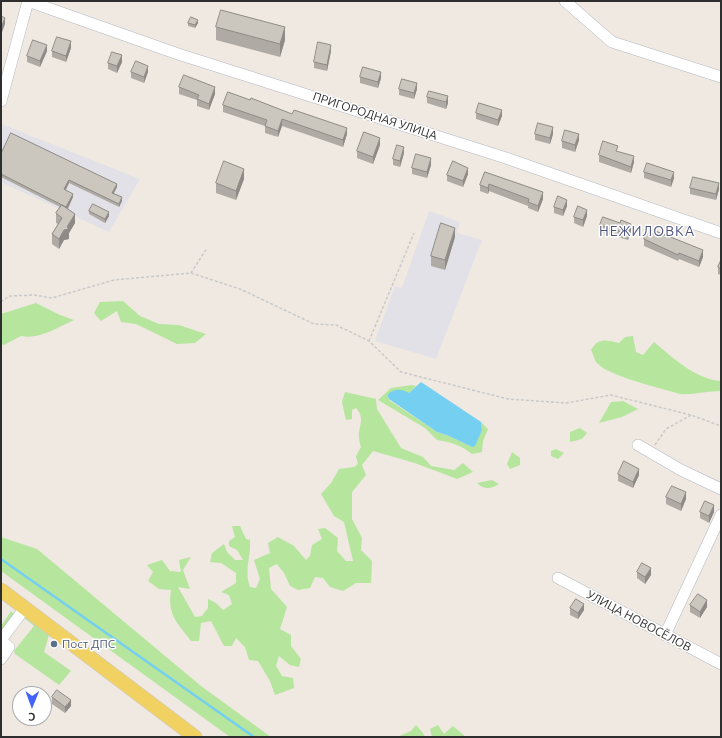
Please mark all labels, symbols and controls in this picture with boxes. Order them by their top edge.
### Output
street label: ПРИГОРОДНАЯ УЛИЦА [311,89,439,143]
district label: НЕЖИЛОВКА [599,223,695,239]
street label: УЛИЦА НОВОСЁЛОВ [584,587,694,655]
place label: Пост ДПС [62,637,115,651]
marker: Пост ДПС [49,639,59,649]
north arrow [12,686,52,726]
text: С [28,711,35,723]

